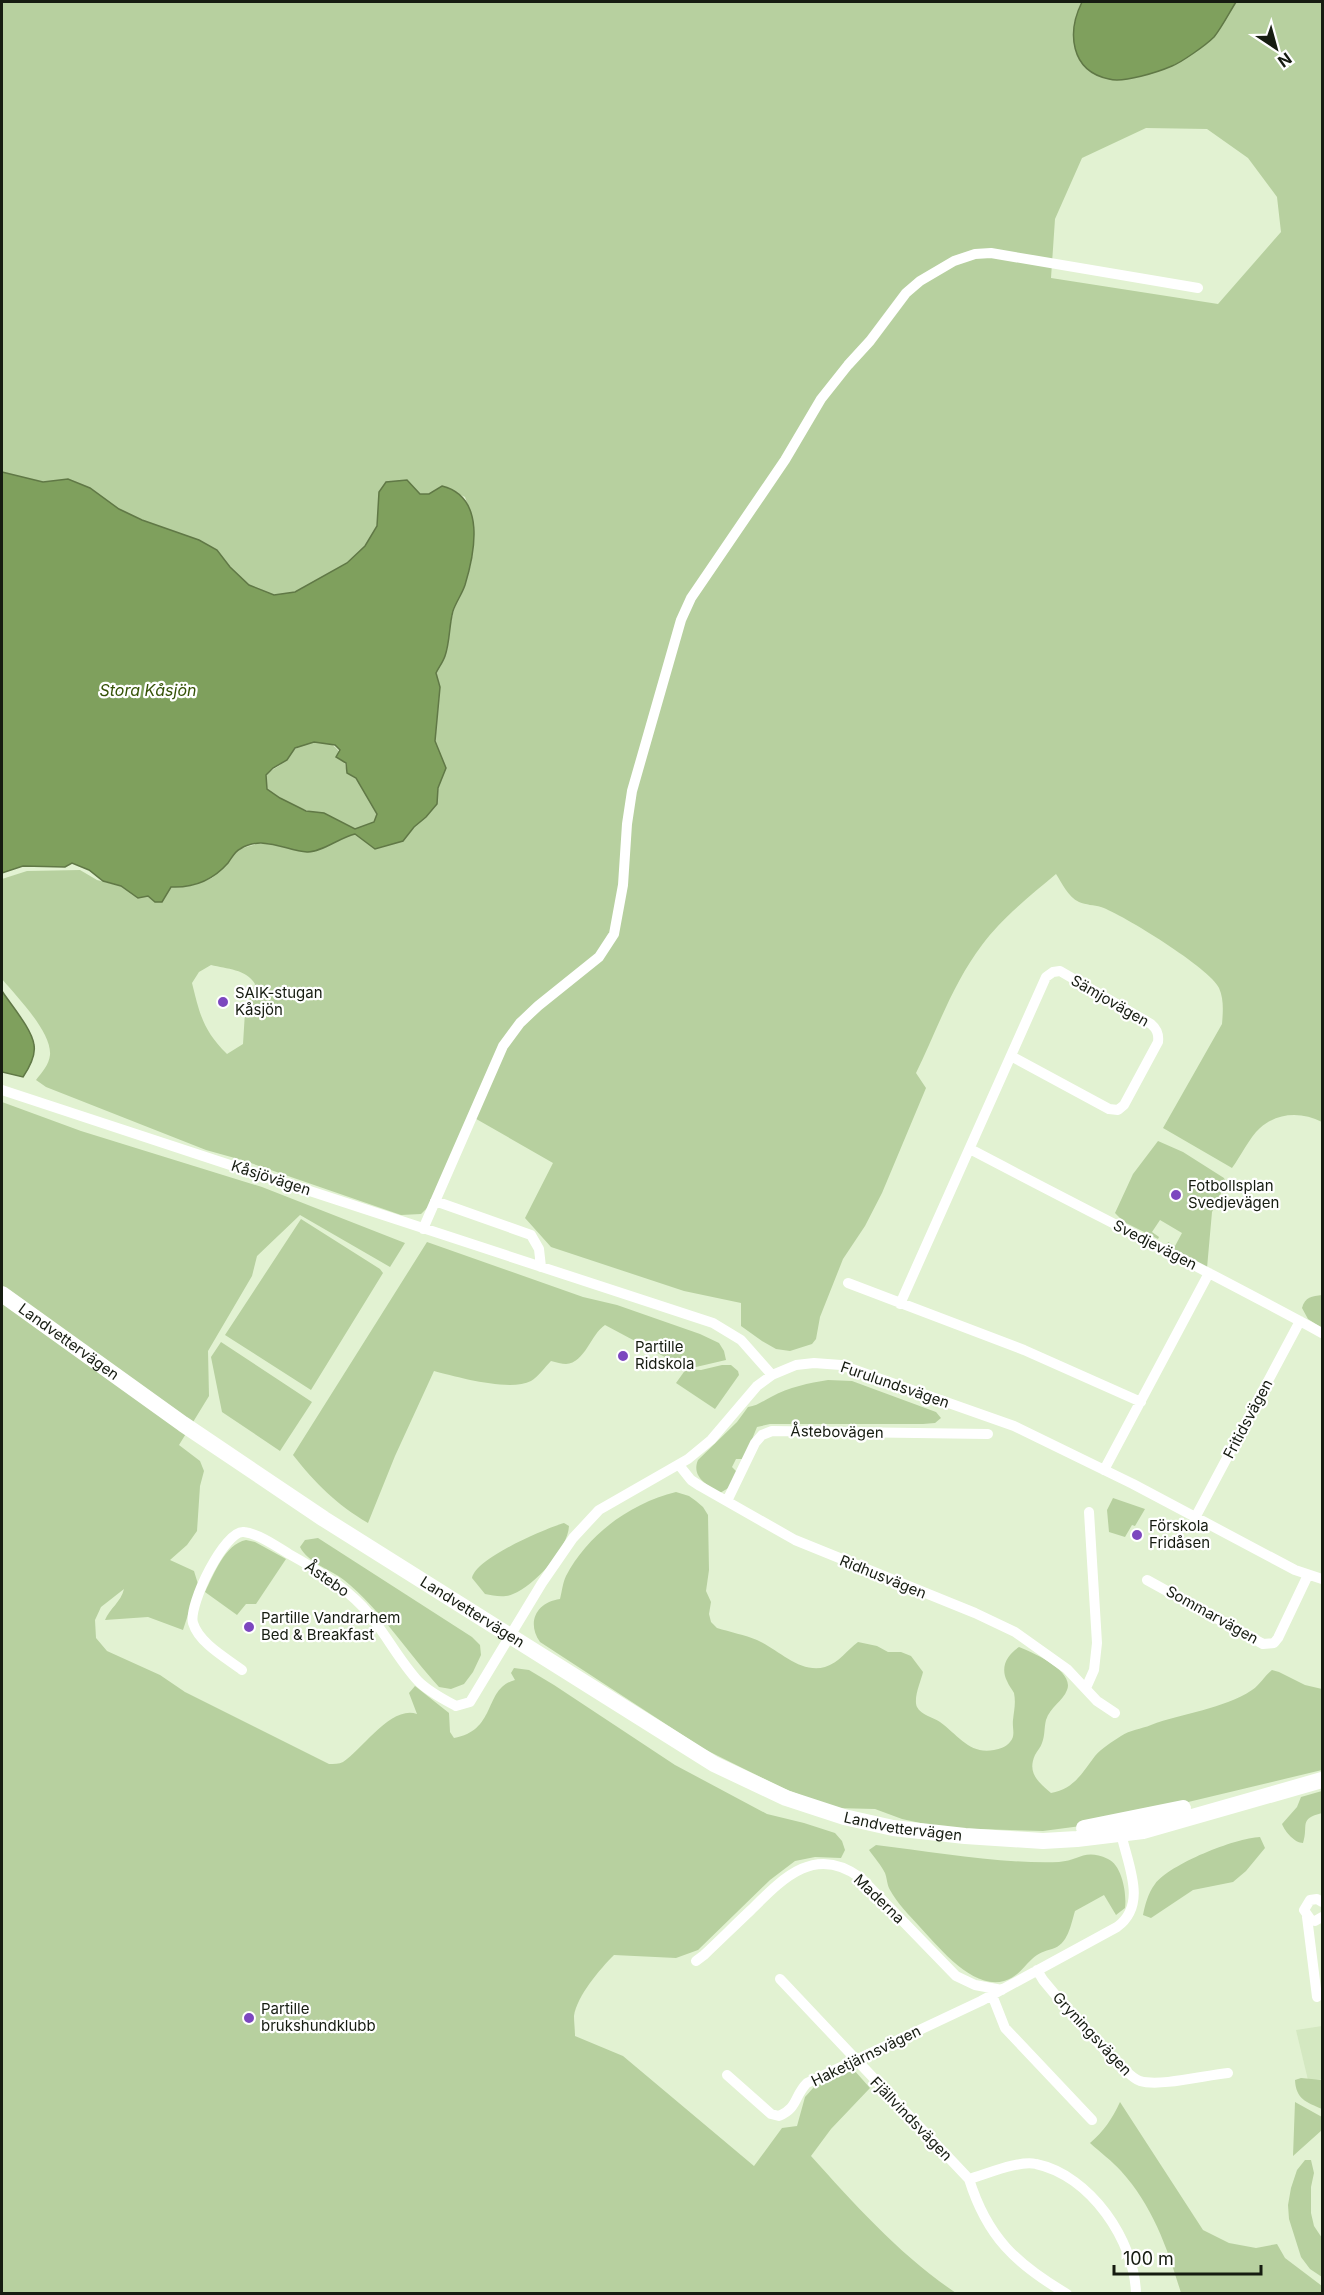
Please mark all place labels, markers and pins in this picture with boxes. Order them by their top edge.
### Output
place label: SAIK-stugan Kåsjön [235,983,323,1019]
marker: SAIK-stugan Kåsjön [216,995,230,1009]
place label: Fotbollsplan Svedjevägen [1188,1176,1279,1212]
marker: Fotbollsplan Svedjevägen [1169,1188,1183,1202]
place label: Partille Ridskola [635,1337,694,1373]
marker: Partille Ridskola [616,1349,630,1363]
place label: Förskola Fridåsen [1149,1516,1210,1552]
marker: Förskola Fridåsen [1130,1528,1144,1542]
place label: Partille Vandrarhem Bed & Breakfast [261,1608,400,1644]
marker: Partille Vandrarhem Bed & Breakfast [242,1620,256,1634]
place label: Partille brukshundklubb [261,1999,376,2035]
marker: Partille brukshundklubb [242,2011,256,2025]

